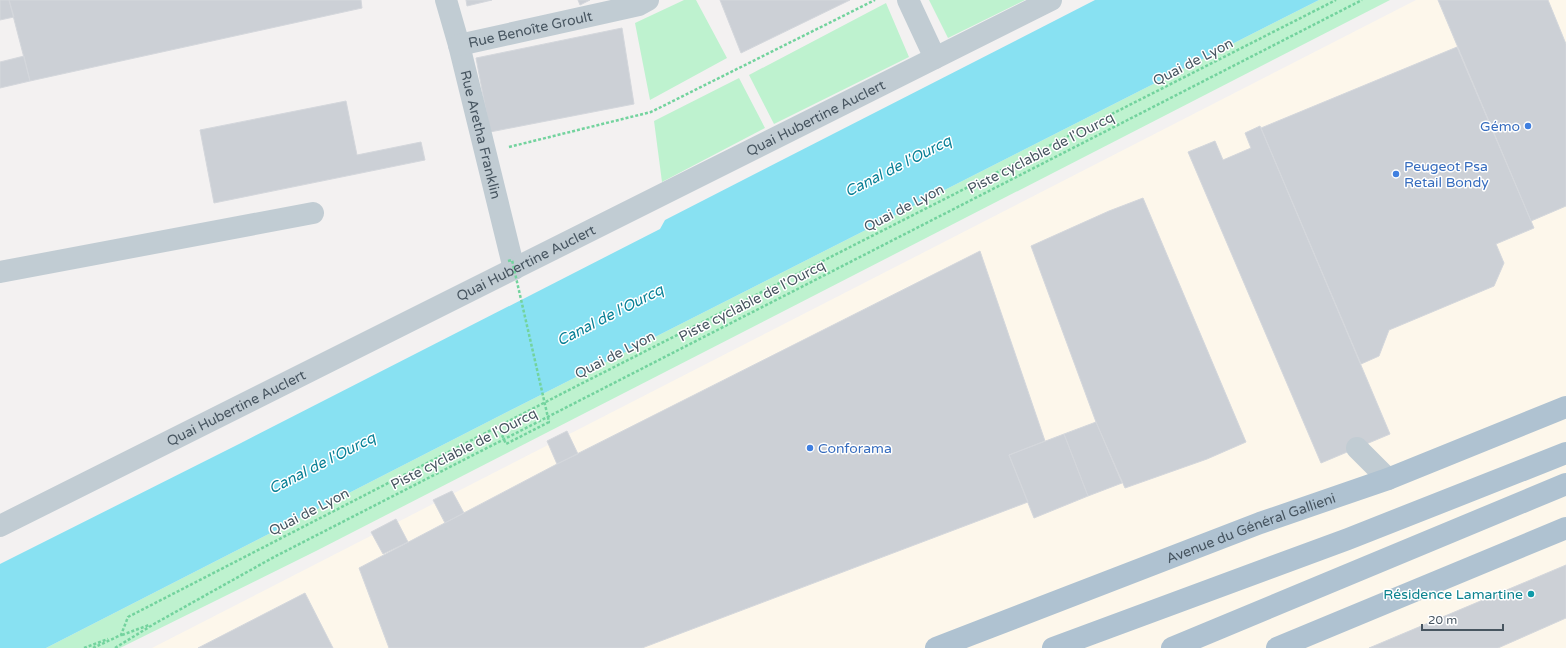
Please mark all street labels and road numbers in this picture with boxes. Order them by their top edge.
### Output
street label: Rue Benoîte Groult [467,7,595,51]
street label: Quai de Lyon [1150,35,1236,89]
street label: Rue Aretha Franklin [457,68,505,201]
street label: Quai Hubertine Auclert [743,76,888,160]
street label: Piste cyclable de l'Ourcq [965,109,1117,197]
street label: Quai de Lyon [861,181,947,235]
street label: Quai Hubertine Auclert [453,221,599,305]
street label: Piste cyclable de l'Ourcq [676,257,828,345]
street label: Quai de Lyon [572,328,658,382]
street label: Quai Hubertine Auclert [164,366,309,450]
street label: Piste cyclable de l'Ourcq [388,405,540,493]
street label: Quai de Lyon [266,485,352,539]
street label: Avenue du Général Gallieni [1164,489,1338,567]

